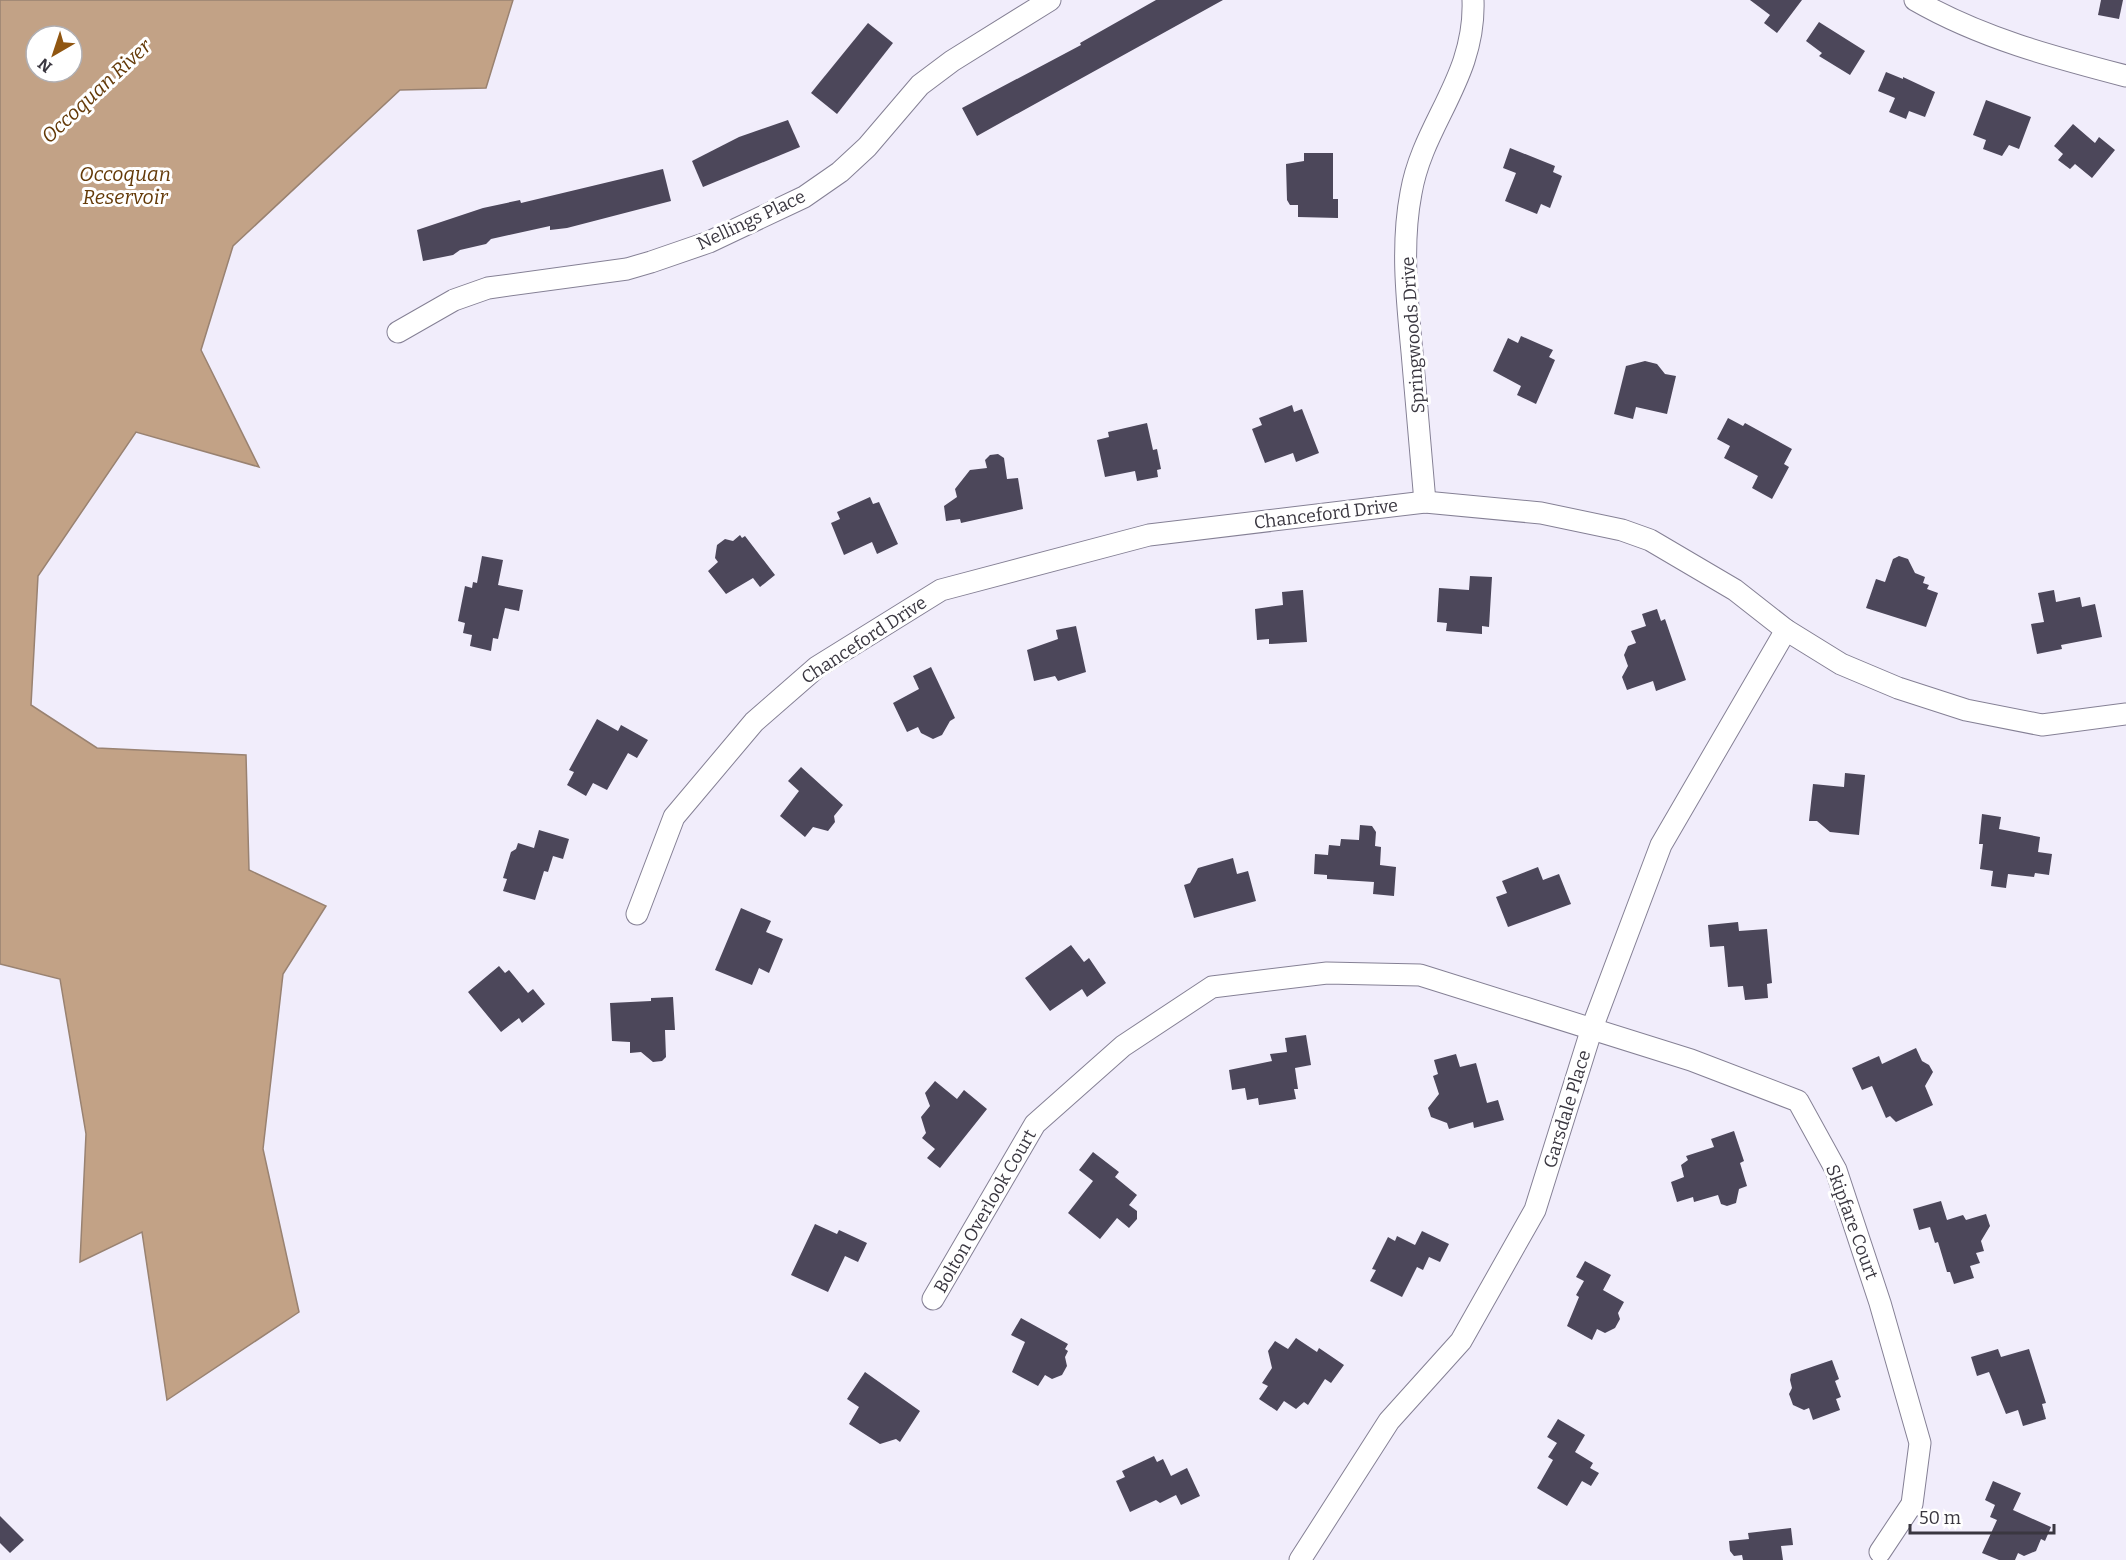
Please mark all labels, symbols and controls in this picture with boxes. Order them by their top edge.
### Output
north arrow [24,24,84,84]
water label: Occoquan River [36,33,156,148]
text: N [34,54,56,77]
water label: Occoquan Reservoir [79,162,171,209]
street label: Nellings Place [693,185,809,255]
street label: Springwoods Drive [1397,256,1429,414]
street label: Chanceford Drive [1253,494,1399,534]
street label: Chanceford Drive [797,591,931,689]
street label: Garsdale Place [1539,1047,1595,1171]
street label: Bolton Overlook Court [929,1125,1041,1297]
street label: Skipfare Court [1821,1161,1883,1283]
scale bar [1910,1497,2054,1535]
text: 50 m [1919,1507,1961,1529]

